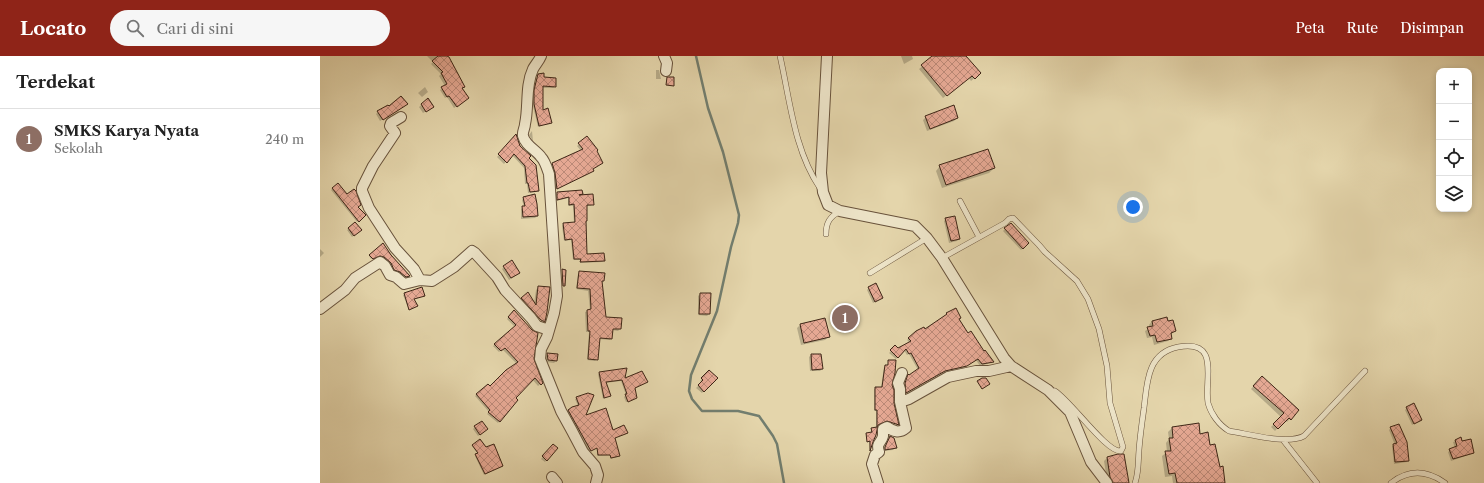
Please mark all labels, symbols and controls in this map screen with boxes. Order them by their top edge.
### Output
search box [110,10,390,46]
text: Locato [20,17,86,40]
icon: search [124,17,146,39]
text: Cari di sini [156,19,234,38]
text: Peta [1295,19,1325,37]
text: Rute [1347,19,1378,37]
text: Disimpan [1400,19,1464,37]
map controls [1436,68,1472,212]
button: + [1436,68,1472,104]
text: Terdekat [16,72,95,92]
button: − [1436,104,1472,140]
text: SMKS Karya Nyata [54,121,199,140]
text: 1 [26,131,32,147]
text: 240 m [265,131,304,147]
text: Sekolah [54,140,103,156]
button: locate [1436,140,1472,176]
button: layers [1436,176,1472,212]
your location [1123,197,1143,217]
pin: 1 [832,303,858,333]

